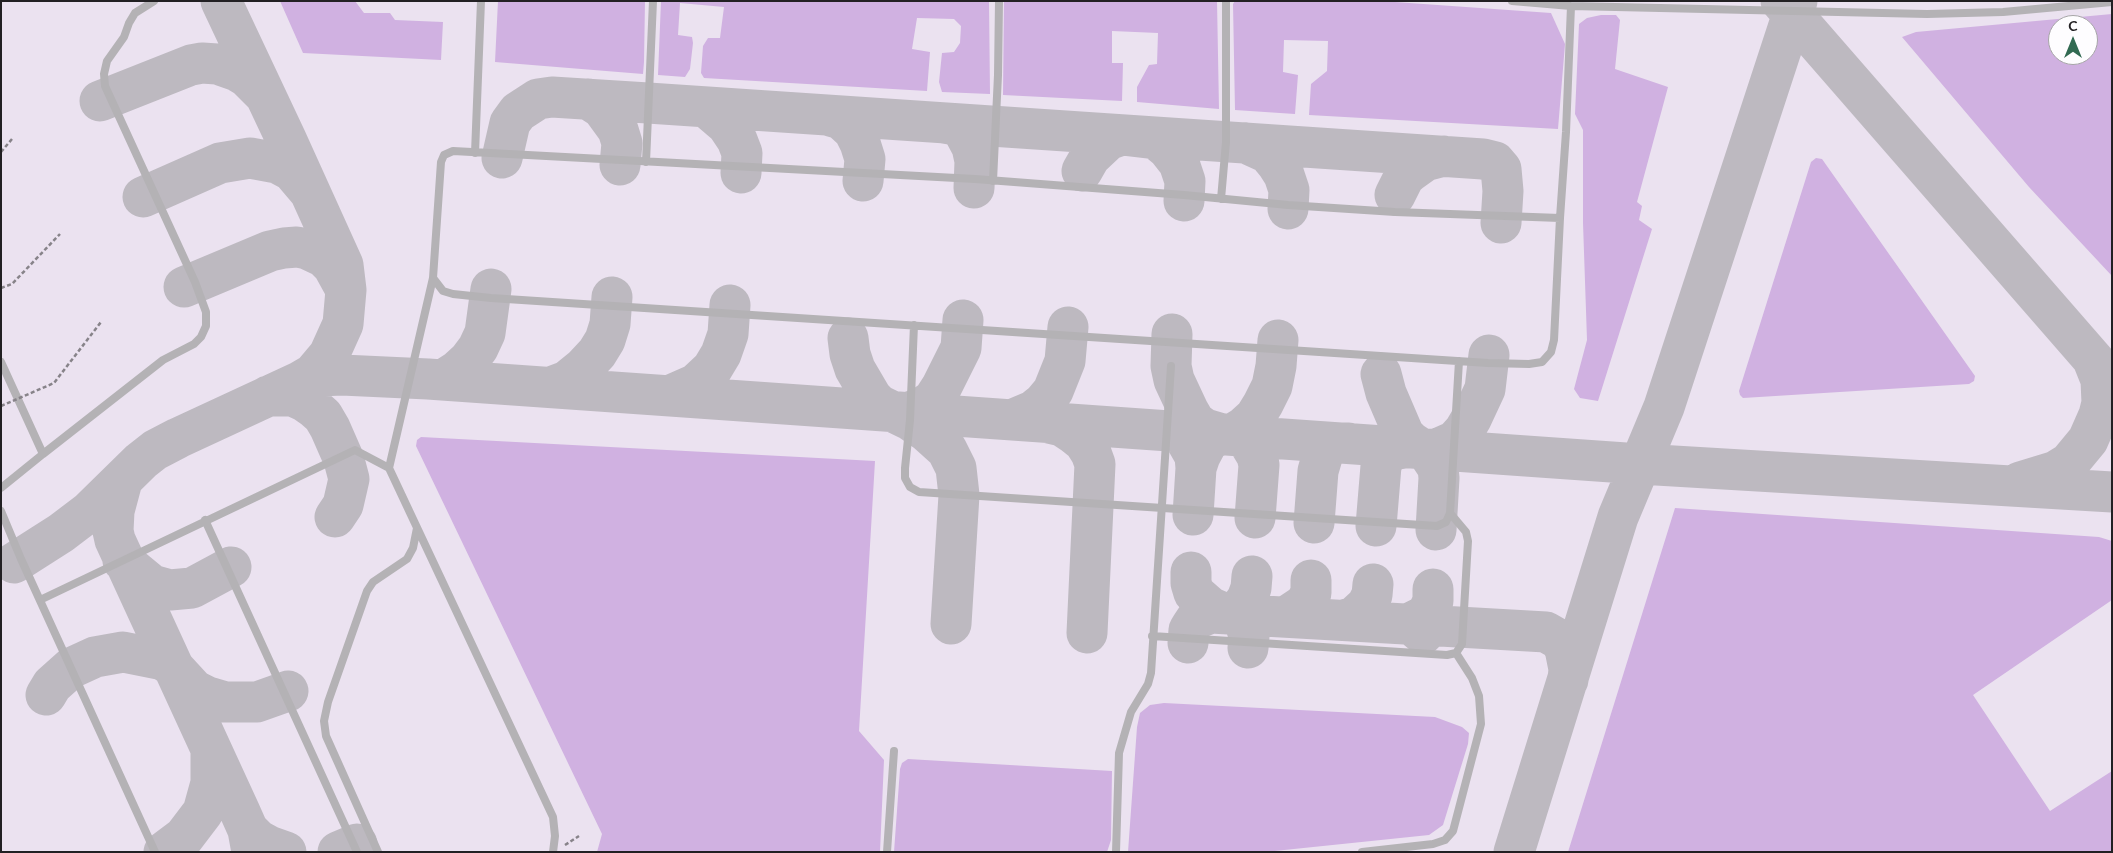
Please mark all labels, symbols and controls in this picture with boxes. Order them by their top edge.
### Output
north arrow [2048,15,2098,65]
text: С [2068,17,2078,34]

